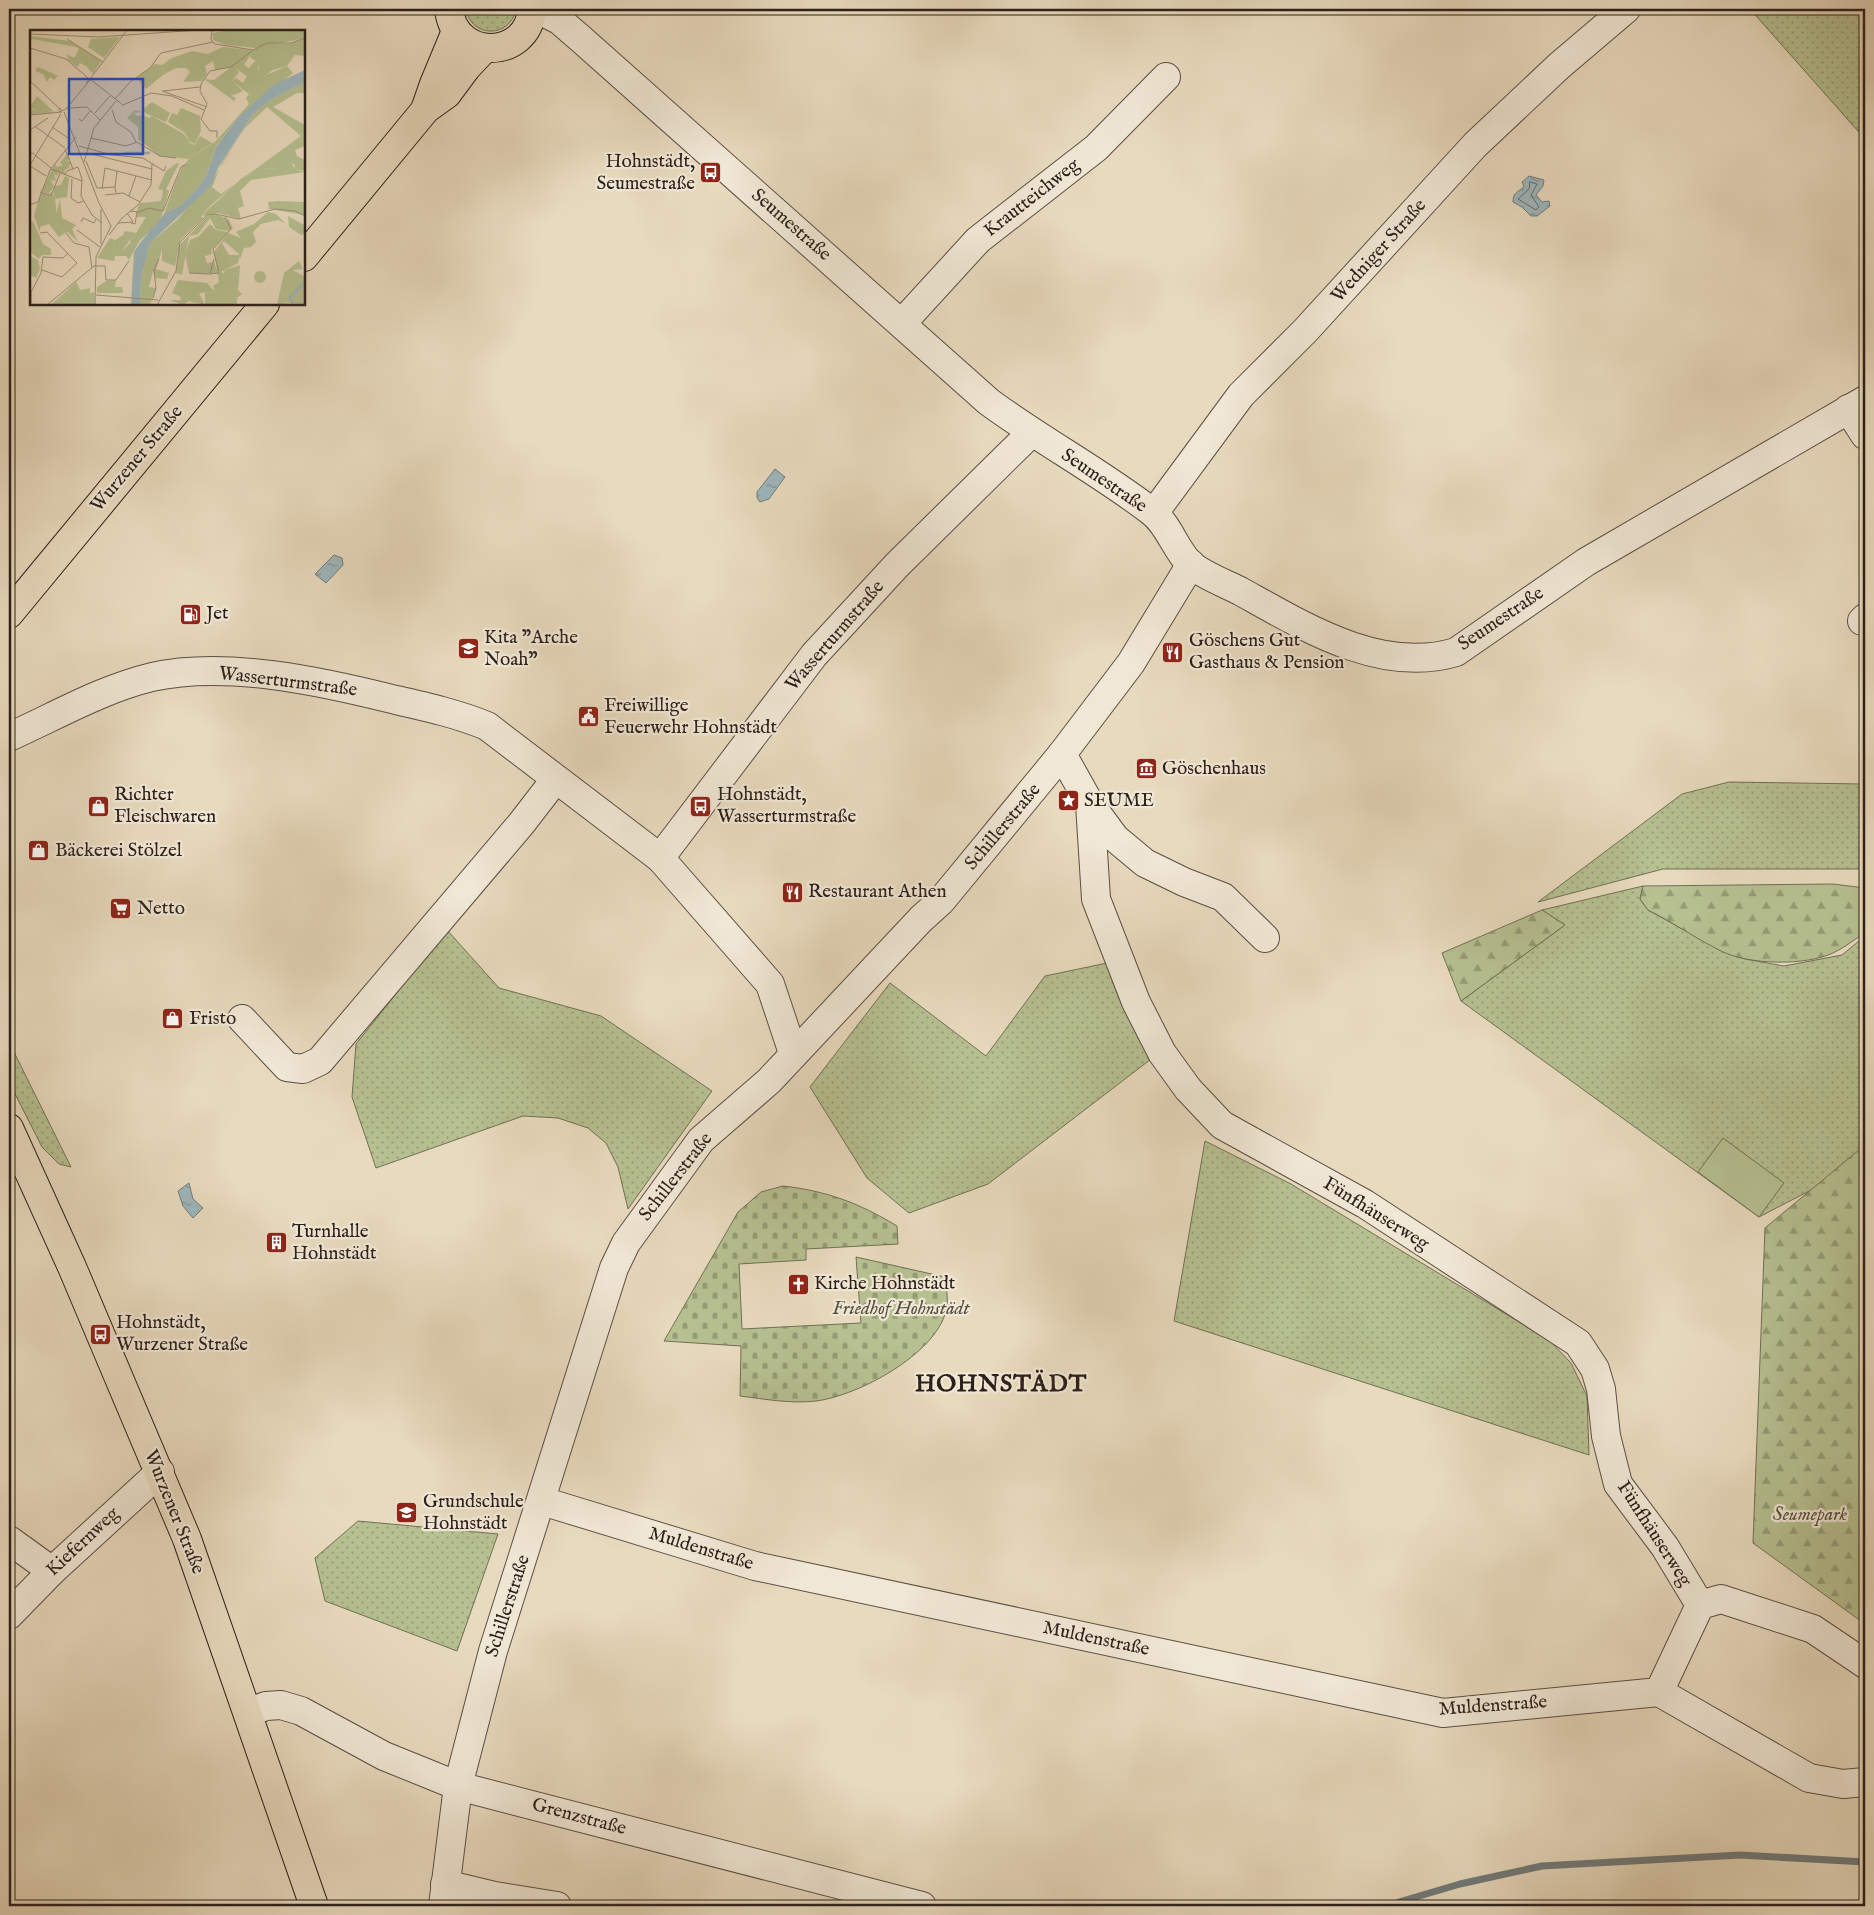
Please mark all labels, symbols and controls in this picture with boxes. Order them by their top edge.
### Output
inset map [30,30,305,305]
place label: Hohnstädt, Seumestraße [596,150,695,196]
street label: Krautteichweg [979,153,1085,243]
bus stop icon: Hohnstädt, Seumestraße [699,161,723,185]
street label: Seumestraße [746,184,836,267]
street label: Wedniger Straße [1326,194,1432,308]
street label: Wurzener Straße [85,401,189,517]
street label: Seumestraße [1056,443,1152,519]
street label: Wasserturmstraße [780,575,890,696]
street label: Seumestraße [1453,581,1549,657]
fuel station icon: Jet [178,602,202,626]
place label: Jet [204,602,229,626]
place label: Kita "Arche Noah" [484,626,578,672]
place label: Göschens Gut Gasthaus & Pension [1189,629,1344,675]
school or university icon: Kita "Arche Noah" [456,637,480,661]
restaurant icon: Göschens Gut Gasthaus & Pension [1161,640,1185,664]
street label: Wasserturmstraße [217,662,359,702]
place label: Freiwillige Feuerwehr Hohnstädt [604,694,778,740]
public building icon: Freiwillige Feuerwehr Hohnstädt [576,705,600,729]
museum icon: Göschenhaus [1134,757,1158,781]
place label: Göschenhaus [1162,757,1266,781]
street label: Schillerstraße [960,778,1046,875]
place label: Richter Fleischwaren [114,783,216,829]
place label: Hohnstädt, Wasserturmstraße [717,783,856,829]
place icon: SEUME [1056,789,1080,813]
place label: SEUME [1084,789,1154,813]
shop icon: Richter Fleischwaren [86,794,110,818]
bus stop icon: Hohnstädt, Wasserturmstraße [689,794,713,818]
shop icon: Bäckerei Stölzel [27,839,51,863]
place label: Bäckerei Stölzel [55,839,183,863]
restaurant icon: Restaurant Athen [780,880,804,904]
place label: Restaurant Athen [808,880,947,904]
supermarket icon: Netto [109,897,133,921]
place label: Netto [137,897,185,921]
shop icon: Fristo [161,1007,185,1031]
place label: Fristo [189,1007,236,1031]
street label: Schillerstraße [634,1128,718,1226]
street label: Fünfhäuserweg [1318,1172,1434,1257]
place label: Turnhalle Hohnstädt [292,1220,377,1266]
building icon: Turnhalle Hohnstädt [264,1231,288,1255]
church icon: Kirche Hohnstädt [786,1272,810,1296]
place label: Kirche Hohnstädt [814,1272,956,1296]
park label: Friedhof Hohnstädt [832,1297,971,1321]
place label: Hohnstädt, Wurzener Straße [116,1311,248,1357]
bus stop icon: Hohnstädt, Wurzener Straße [88,1322,112,1346]
district label: HOHNSTÄDT [915,1369,1087,1400]
street label: Wurzener Straße [138,1446,210,1578]
street label: Fünfhäuserweg [1611,1477,1697,1592]
place label: Grundschule Hohnstädt [423,1490,524,1536]
school or university icon: Grundschule Hohnstädt [395,1501,419,1525]
street label: Kiefernweg [41,1502,125,1582]
park label: Seumepark [1773,1503,1848,1527]
street label: Muldenstraße [646,1522,757,1576]
street label: Schillerstraße [480,1552,536,1660]
street label: Muldenstraße [1040,1616,1152,1662]
street label: Muldenstraße [1438,1690,1548,1722]
street label: Grenzstraße [529,1793,629,1841]

